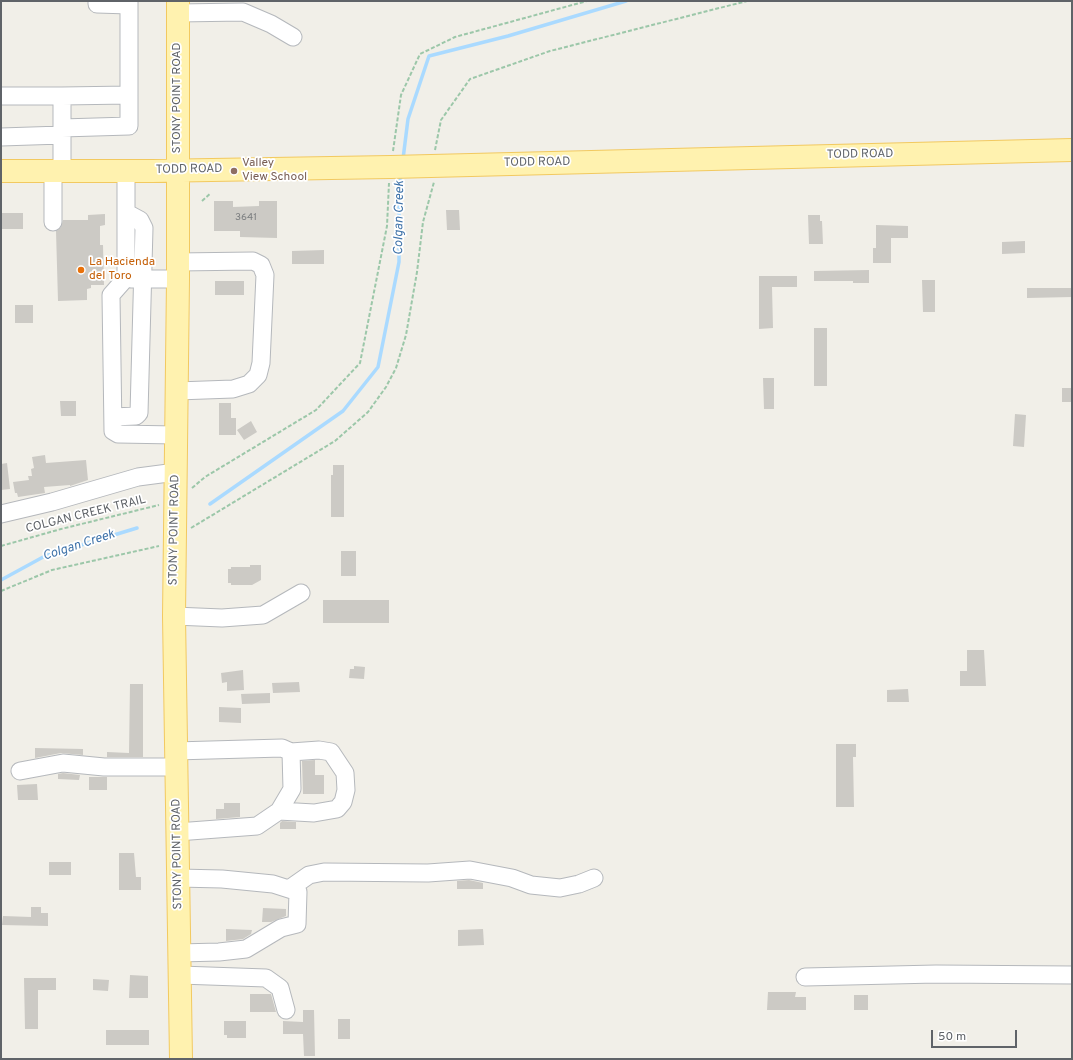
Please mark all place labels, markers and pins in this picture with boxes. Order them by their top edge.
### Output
place label: Valley View School [242,157,307,185]
marker: Valley View School [229,166,239,176]
place label: La Hacienda del Toro [89,256,155,284]
marker: La Hacienda del Toro [76,265,86,275]

